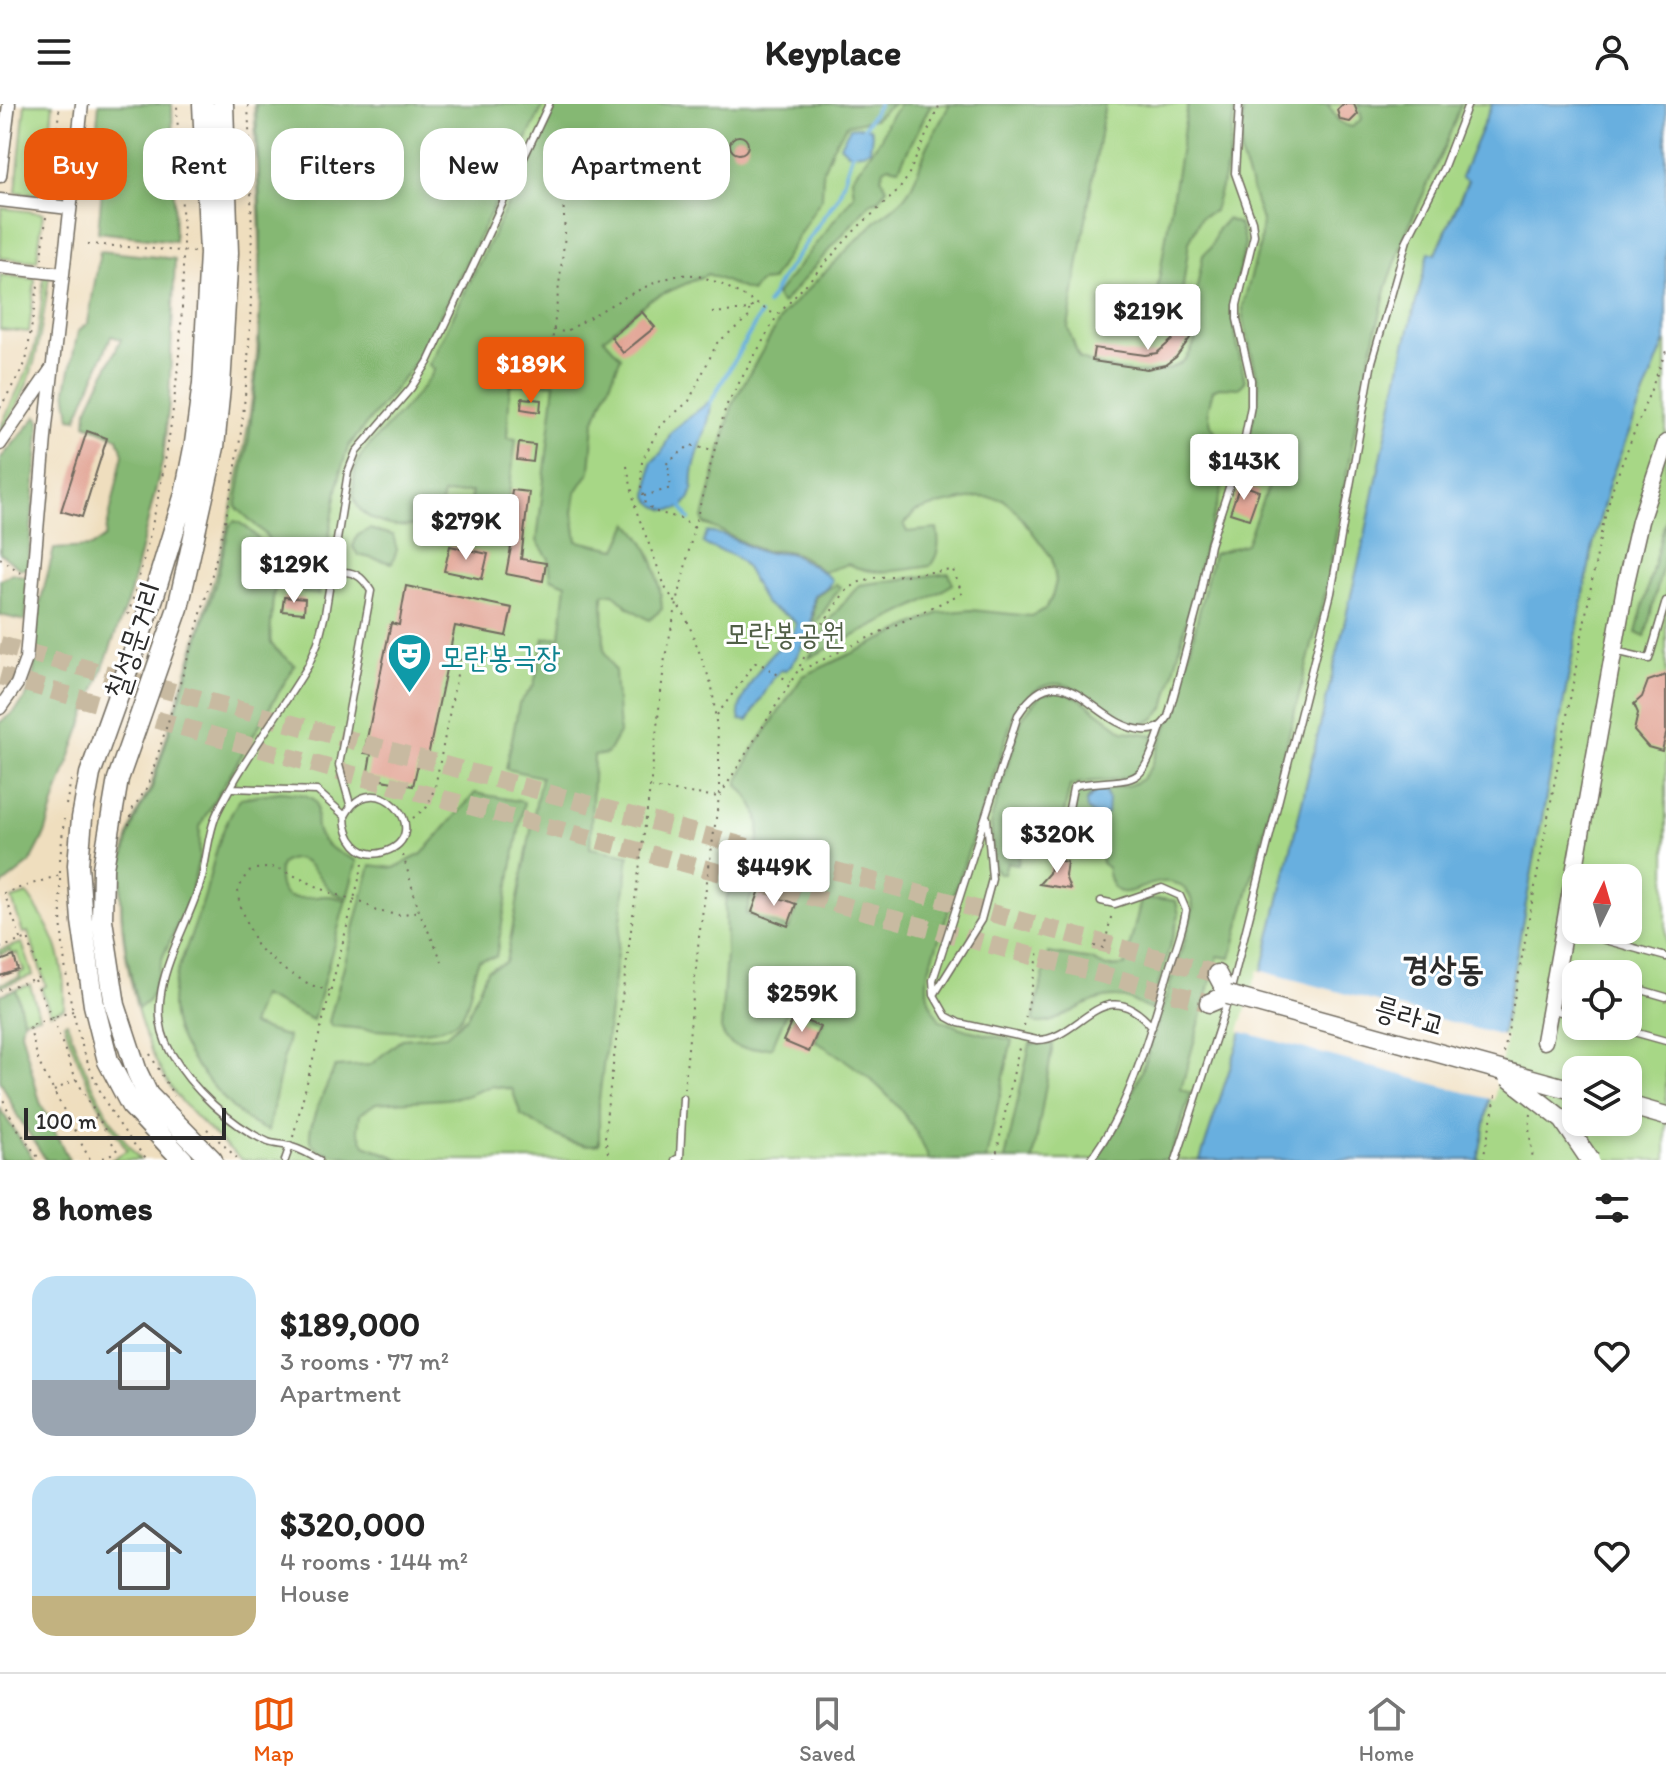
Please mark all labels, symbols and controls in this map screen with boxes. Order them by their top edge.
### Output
icon: menu [32,30,76,74]
icon: person [1590,30,1634,74]
text: Keyplace [765,31,901,74]
chip: Buy [24,128,127,200]
chip: Rent [143,128,255,200]
chip: Filters [271,128,404,200]
chip: New [420,128,527,200]
chip: Apartment [543,128,730,200]
pin: $219K [1092,284,1204,352]
text: $219K [1113,294,1183,326]
pin: $189K [475,337,587,405]
text: $189K [496,347,566,379]
pin: $143K [1188,434,1300,502]
text: $143K [1208,444,1280,476]
pin: $279K [410,494,522,562]
text: $279K [431,504,501,536]
pin: $129K [238,537,350,605]
text: $129K [259,547,329,579]
street label: 칠성문거리 [97,577,169,703]
park label: 모란봉공원 [725,615,845,652]
theatre icon: 모란봉극장 [385,632,433,695]
place label: 모란봉극장 [440,638,561,675]
pin: $320K [1001,807,1113,875]
text: $320K [1020,817,1094,849]
pin: $449K [718,840,830,908]
text: $449K [737,850,811,882]
north arrow [1562,864,1642,944]
map controls [1562,864,1642,1136]
district label: 경상동 [1402,948,1484,989]
button: locate [1562,960,1642,1040]
pin: $259K [746,966,858,1034]
text: $259K [767,976,837,1008]
street label: 릉라교 [1370,988,1450,1044]
button: layers [1562,1056,1642,1136]
scale bar [24,1104,226,1140]
text: 100 m [36,1108,97,1135]
icon: filters [1590,1186,1634,1230]
text: 8 homes [32,1188,153,1229]
text: $189,000 [280,1304,420,1345]
icon: home [96,1308,192,1404]
icon: heart [1590,1334,1634,1378]
text: 3 rooms · 77 m² [280,1345,449,1377]
text: Apartment [280,1377,401,1409]
text: $320,000 [280,1504,426,1545]
icon: home [96,1508,192,1604]
icon: heart [1590,1534,1634,1578]
text: 4 rooms · 144 m² [280,1545,468,1577]
text: House [280,1577,350,1609]
tab: Map [252,1692,296,1767]
tab: Saved [799,1692,855,1767]
tab: Home [1359,1692,1414,1767]

